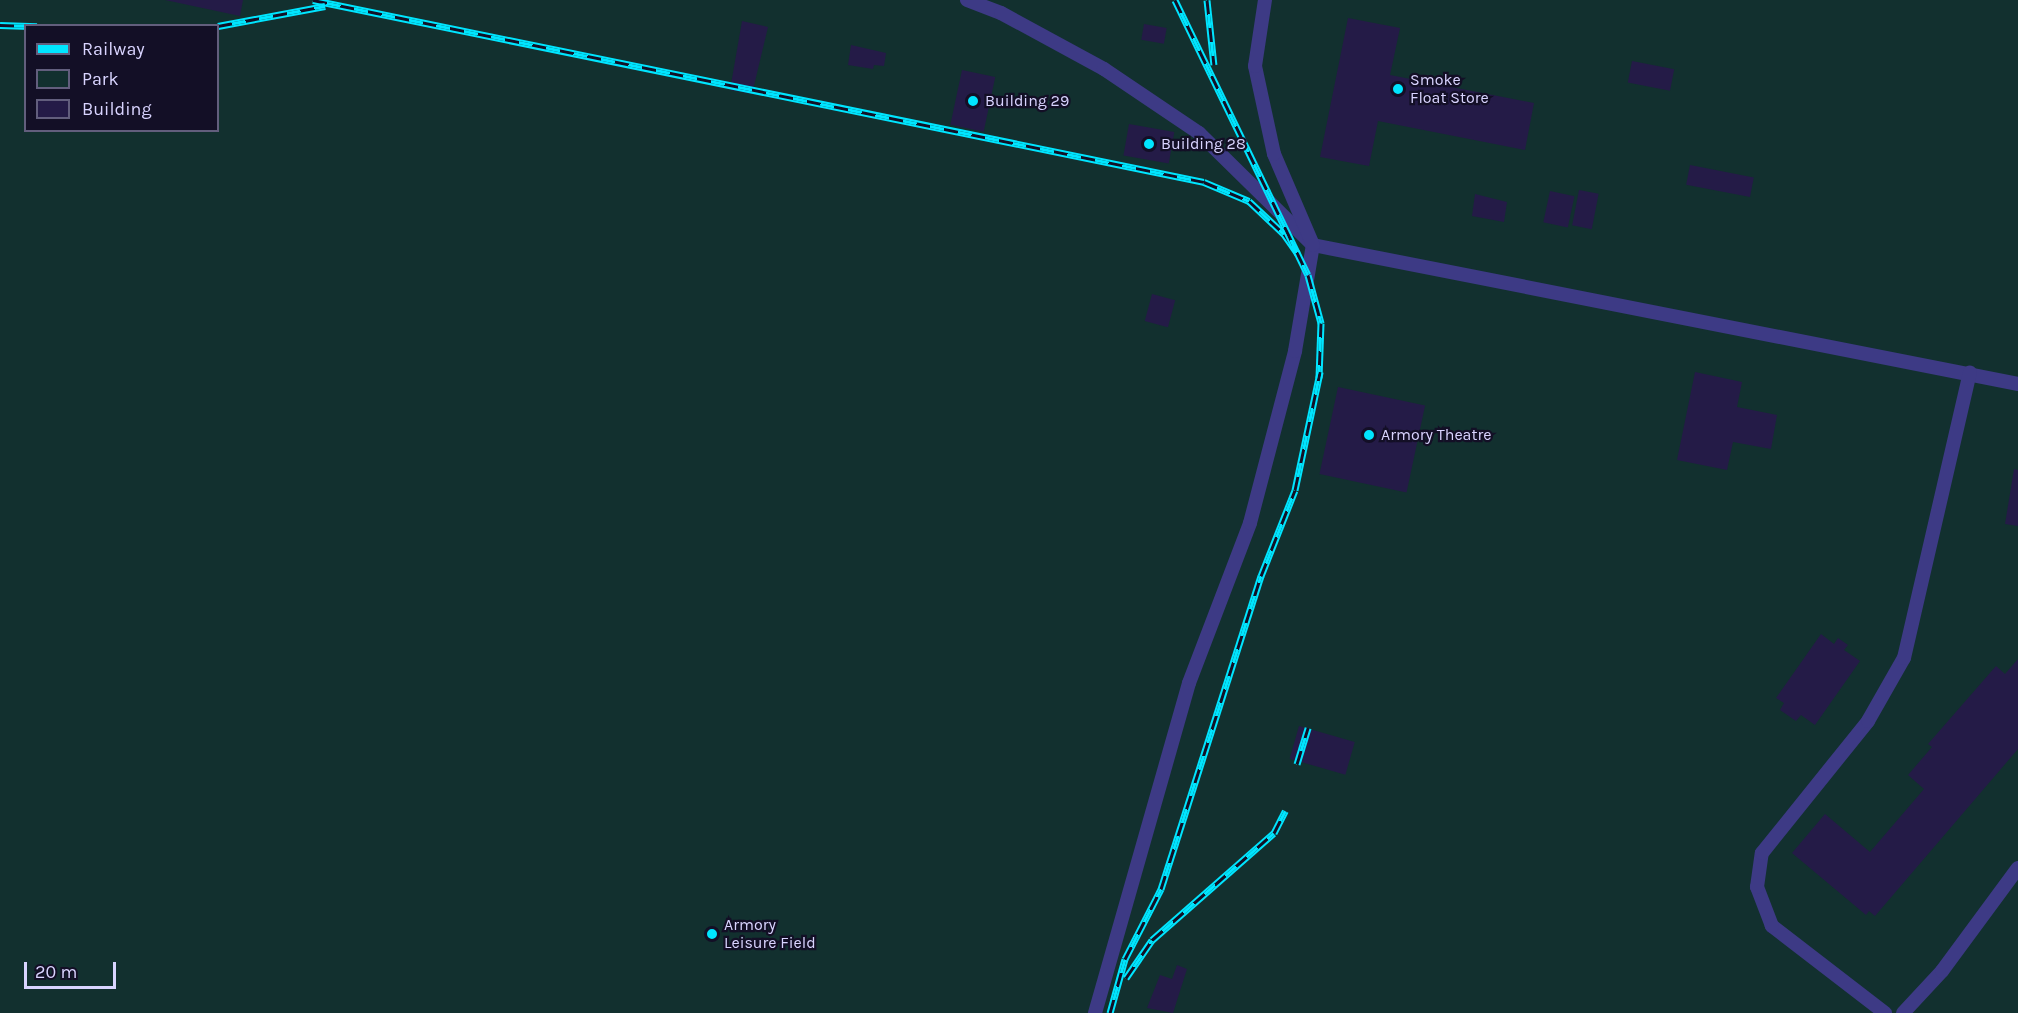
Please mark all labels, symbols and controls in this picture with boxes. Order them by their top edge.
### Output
legend [24,24,219,132]
text: Railway [82,38,145,60]
text: Park [82,68,119,90]
place label: Smoke Float Store [1410,70,1489,108]
marker: Smoke Float Store [1391,82,1405,96]
place label: Building 29 [985,91,1069,111]
marker: Building 29 [966,94,980,108]
text: Building [82,98,152,120]
place label: Building 28 [1161,134,1246,154]
marker: Building 28 [1142,137,1156,151]
place label: Armory Theatre [1381,425,1491,445]
marker: Armory Theatre [1362,428,1376,442]
place label: Armory Leisure Field [724,915,816,953]
marker: Armory Leisure Field [705,927,719,941]
scale bar [27,950,118,988]
text: 20 m [35,961,77,983]

